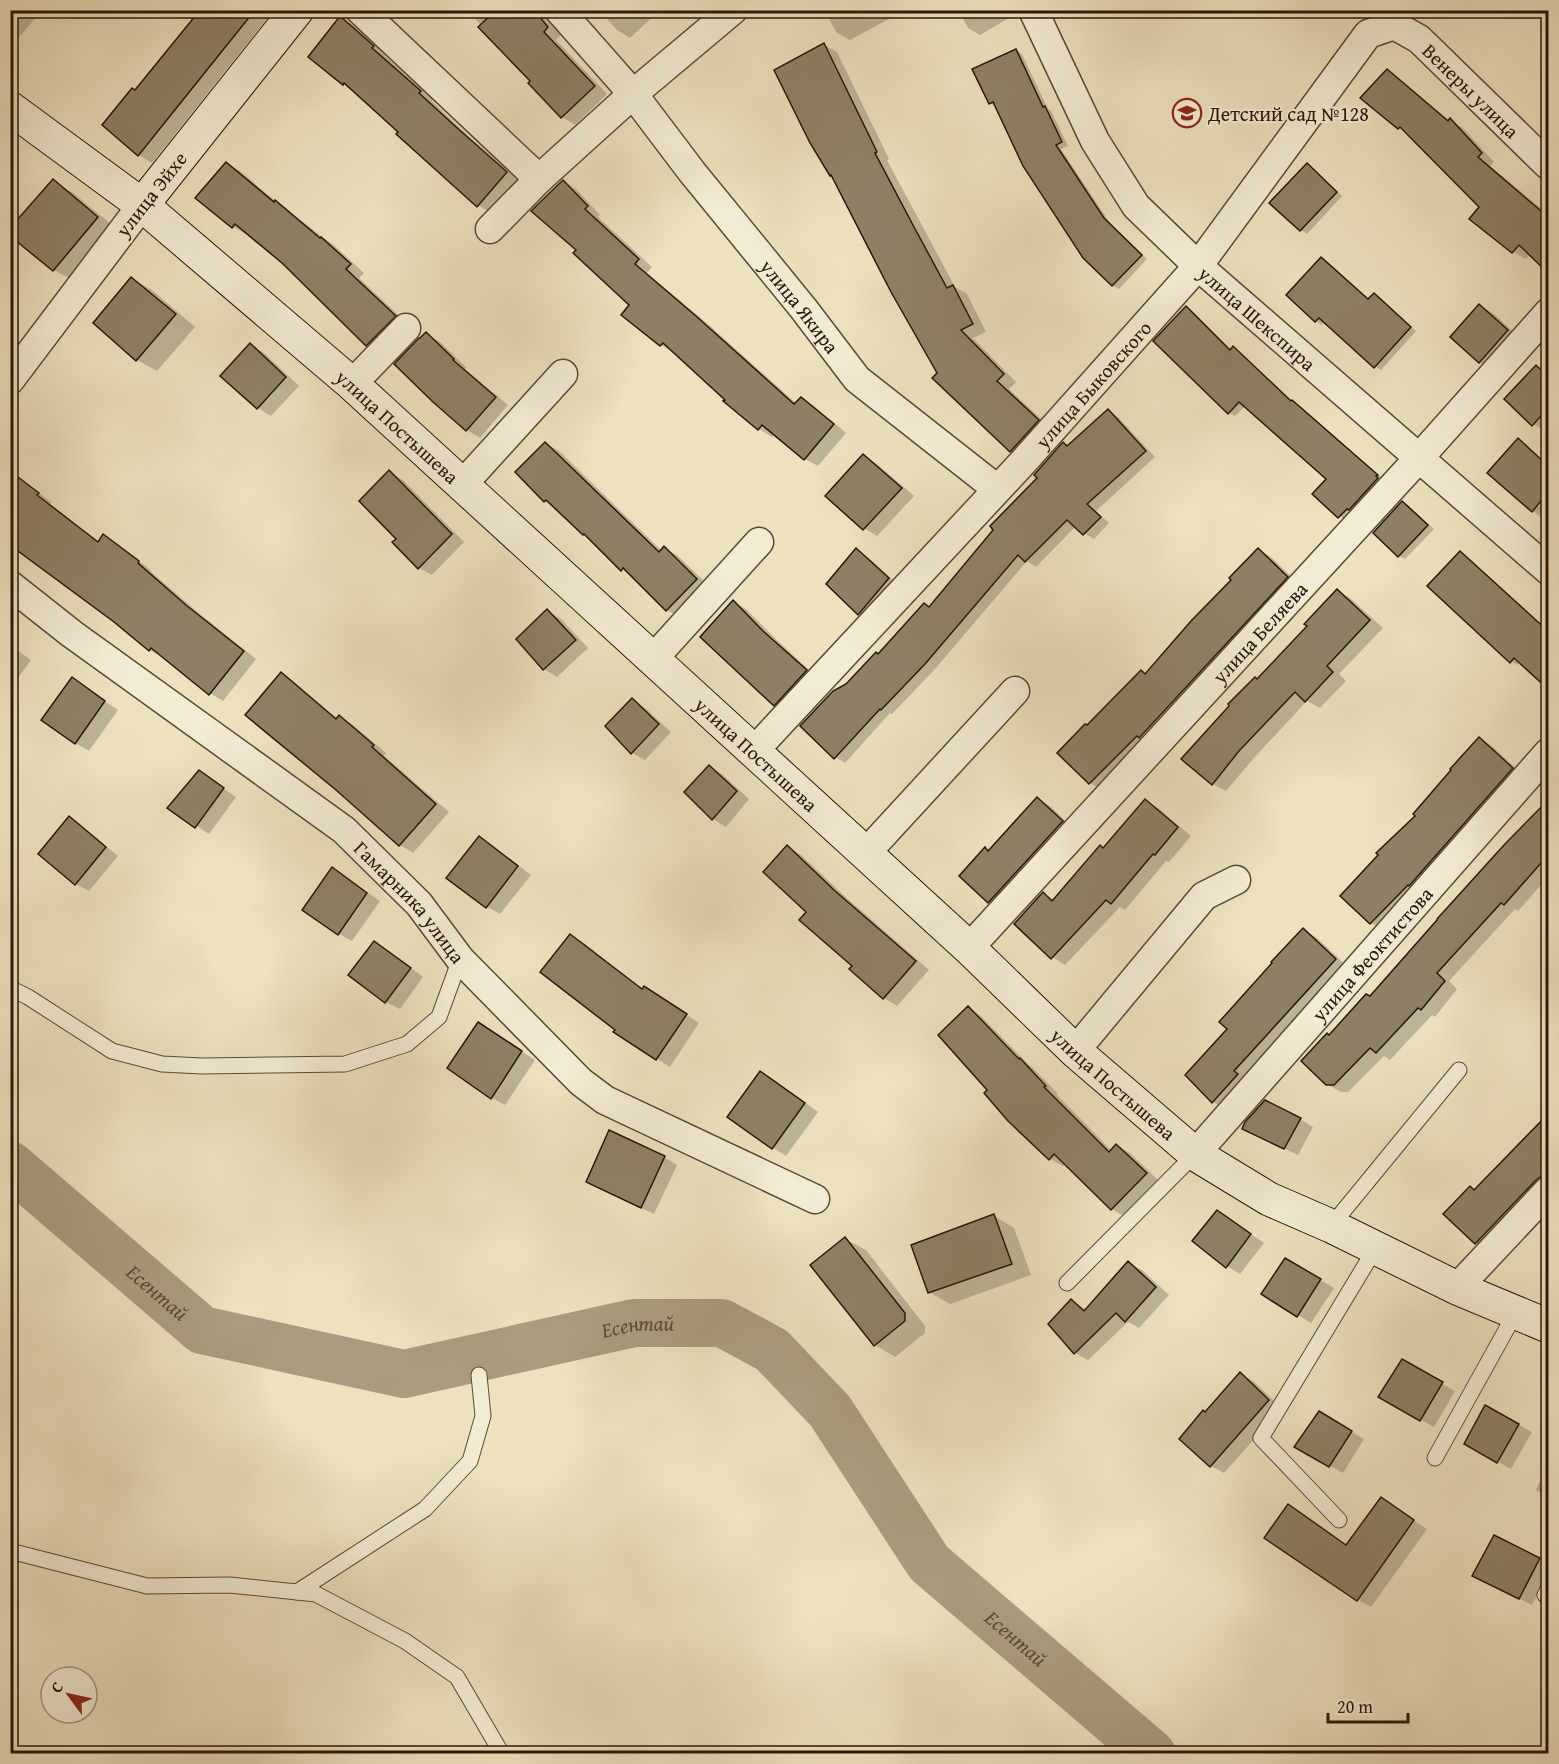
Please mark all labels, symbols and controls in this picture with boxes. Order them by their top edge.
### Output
street label: Венеры улица [1417,36,1527,145]
school or university icon: Детский сад №128 [1171,97,1203,129]
place label: Детский сад №128 [1207,99,1369,128]
street label: улица Эйхе [108,145,194,244]
street label: улица Якира [753,252,847,359]
street label: улица Шекспира [1192,258,1323,377]
street label: улица Быковского [1027,314,1158,455]
street label: улица Постышева [329,361,466,490]
street label: улица Беляева [1204,574,1314,690]
street label: улица Постышева [688,689,825,818]
street label: Гамарника улица [348,834,473,969]
street label: улица Феоктистова [1303,879,1439,1028]
street label: улица Постышева [1044,1020,1183,1147]
water label: Есентай [119,1256,196,1328]
water label: Есентай [597,1307,675,1346]
water label: Есентай [978,1602,1055,1674]
north arrow [39,1665,99,1725]
text: С [44,1677,69,1697]
scale bar [1328,1686,1408,1724]
text: 20 m [1337,1693,1373,1720]

